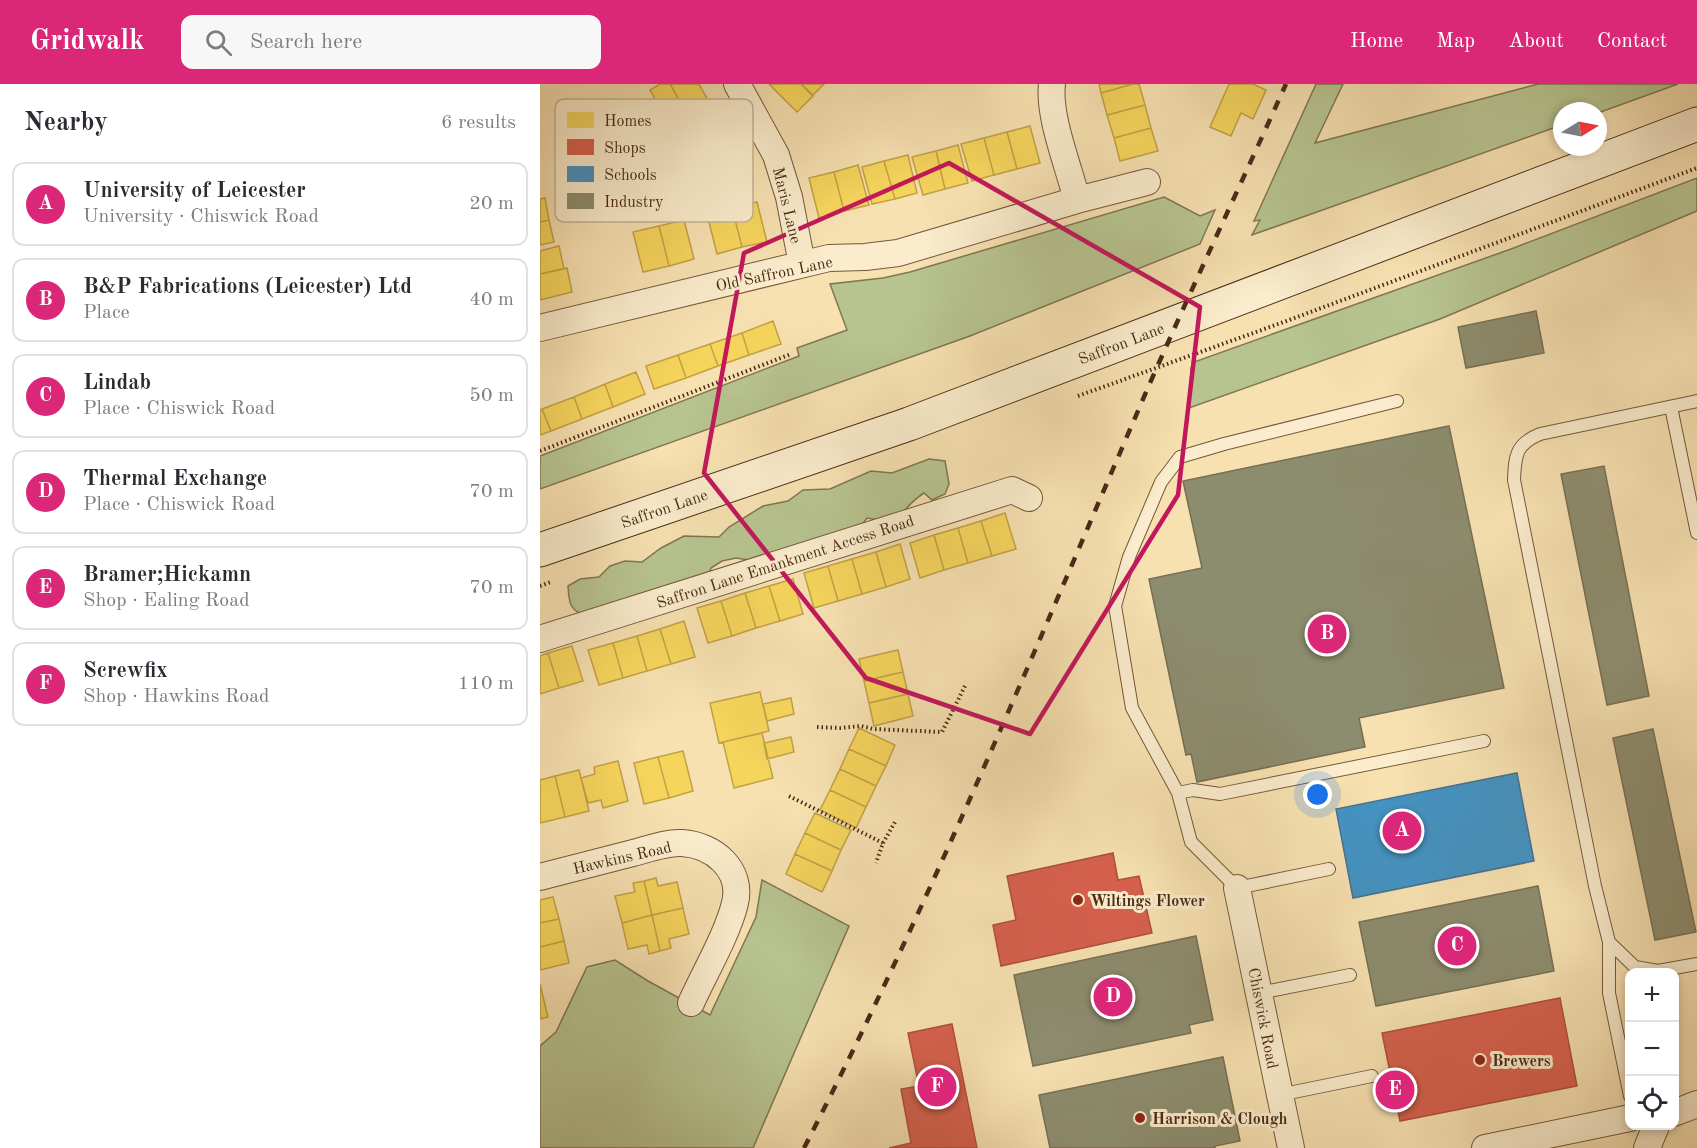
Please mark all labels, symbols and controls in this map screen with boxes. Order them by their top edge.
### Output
search box [181,15,601,69]
icon: search [202,26,235,59]
text: Gridwalk [30,28,145,56]
text: Search here [250,31,362,53]
text: Home [1350,31,1403,52]
text: Map [1436,31,1475,52]
text: About [1508,31,1564,52]
text: Contact [1597,31,1667,52]
legend [555,99,753,222]
north arrow [1553,102,1607,156]
text: Nearby [24,110,108,136]
text: 6 results [441,113,516,133]
text: Homes [604,114,652,130]
text: Shops [604,141,646,157]
street label: Maris Lane [769,166,803,245]
text: Schools [604,168,657,184]
text: University of Leicester [83,180,306,202]
text: A [38,194,53,214]
text: 20 m [469,194,514,214]
text: Industry [604,195,664,211]
text: University · Chiswick Road [83,207,319,227]
street label: Old Saffron Lane [715,255,834,295]
text: B&P Fabrications (Leicester) Ltd [83,276,412,298]
text: B [38,290,53,310]
text: 40 m [469,290,514,310]
text: Place [83,303,130,323]
street label: Saffron Lane [1077,321,1167,369]
text: Lindab [83,372,151,394]
text: C [39,386,52,406]
text: 50 m [469,386,514,406]
text: Place · Chiswick Road [83,399,275,419]
text: Thermal Exchange [83,468,267,490]
text: D [38,482,53,502]
text: 70 m [469,482,514,502]
street label: Saffron Lane [619,488,710,532]
text: Place · Chiswick Road [83,495,275,515]
street label: Saffron Lane Emankment Access Road [655,514,917,612]
text: Bramer;Hickamn [83,564,251,586]
text: E [39,578,52,598]
text: 70 m [469,578,514,598]
text: Shop · Ealing Road [83,591,250,611]
pin: B [1308,612,1346,656]
text: Screwfix [83,660,168,682]
text: F [39,674,52,694]
text: 110 m [458,674,514,694]
text: Shop · Hawkins Road [83,687,269,707]
your location [1303,780,1332,809]
pin: A [1382,808,1422,854]
street label: Hawkins Road [571,840,673,878]
marker: Wiltings Flower [1071,893,1085,907]
place label: Wiltings Flower [1090,894,1205,910]
pin: C [1438,924,1476,968]
street label: Chiswick Road [1244,966,1280,1070]
map controls [1625,968,1679,1130]
button: + [1625,968,1679,1022]
pin: D [1094,974,1132,1020]
button: − [1625,1022,1679,1076]
marker: Brewers [1473,1053,1487,1067]
place label: Brewers [1492,1054,1551,1070]
pin: F [918,1064,956,1110]
pin: E [1376,1068,1414,1112]
button: locate [1625,1076,1679,1130]
marker: Harrison & Clough [1133,1111,1147,1125]
place label: Harrison & Clough [1152,1112,1288,1128]

